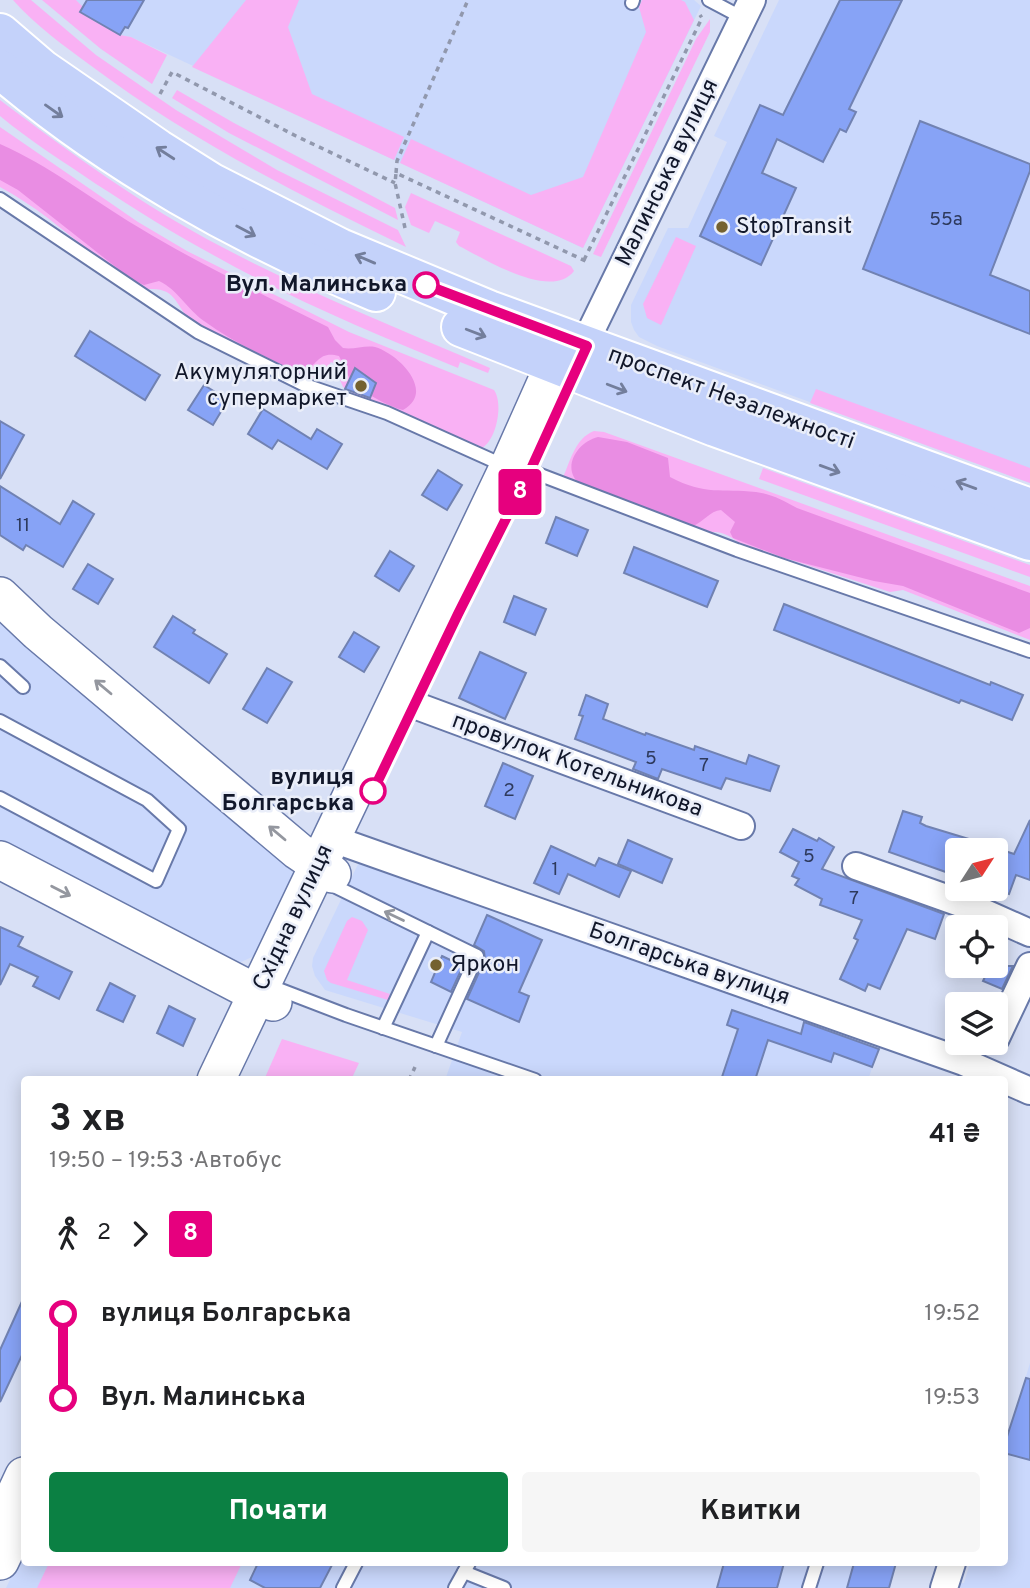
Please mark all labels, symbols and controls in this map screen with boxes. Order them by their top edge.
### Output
street label: Малинська вулиця [610,74,726,272]
one-way arrow [44,104,63,118]
one-way arrow [155,146,175,160]
house number: 55а [929,208,963,232]
place label: StopTransit [736,213,852,242]
marker: StopTransit [714,219,730,235]
one-way arrow [236,224,256,238]
one-way arrow [355,252,377,265]
place label: Вул. Малинська [226,271,407,300]
marker: Вул. Малинська [413,272,439,298]
one-way arrow [465,328,487,341]
street label: проспект Незалежності [604,341,858,457]
place label: Акумуляторний супермаркет [174,359,347,414]
marker: Акумуляторний супермаркет [353,378,369,394]
one-way arrow [606,382,628,395]
one-way arrow [818,463,840,476]
line badge: 8 [497,469,543,515]
text: 8 [512,477,528,507]
one-way arrow [955,477,977,490]
house number: 11 [16,514,30,538]
one-way arrow [95,679,113,695]
street label: провулок Котельникова [448,707,706,825]
house number: 5 [645,747,657,771]
house number: 7 [699,754,709,778]
place label: вулиця Болгарська [222,764,354,819]
marker: вулиця Болгарська [360,778,386,804]
house number: 2 [503,779,515,803]
one-way arrow [269,825,287,841]
north arrow [945,838,1008,901]
map controls [945,838,1008,1055]
street label: Східна вулиця [247,840,341,996]
house number: 5 [803,845,815,869]
house number: 1 [551,858,559,882]
one-way arrow [50,884,70,898]
house number: 7 [849,887,859,911]
one-way arrow [384,908,405,922]
button: locate [945,915,1008,978]
street label: Болгарська вулиця [585,917,793,1013]
place label: Яркон [450,951,519,980]
marker: Яркон [428,957,444,973]
button: layers [945,992,1008,1055]
text: 3 хв [49,1096,126,1145]
text: 41 ₴ [929,1119,980,1152]
text: 19:50 – 19:53 · Автобус [49,1147,282,1176]
icon: walk [49,1215,87,1253]
icon: forward [121,1215,159,1253]
text: 2 [97,1219,111,1248]
text: 8 [183,1219,198,1249]
text: вулиця Болгарська [101,1298,351,1331]
text: 19:52 [924,1300,980,1329]
text: Вул. Малинська [101,1382,306,1415]
text: 19:53 [924,1384,980,1413]
button: Почати [49,1472,508,1552]
button: Квитки [522,1472,980,1552]

